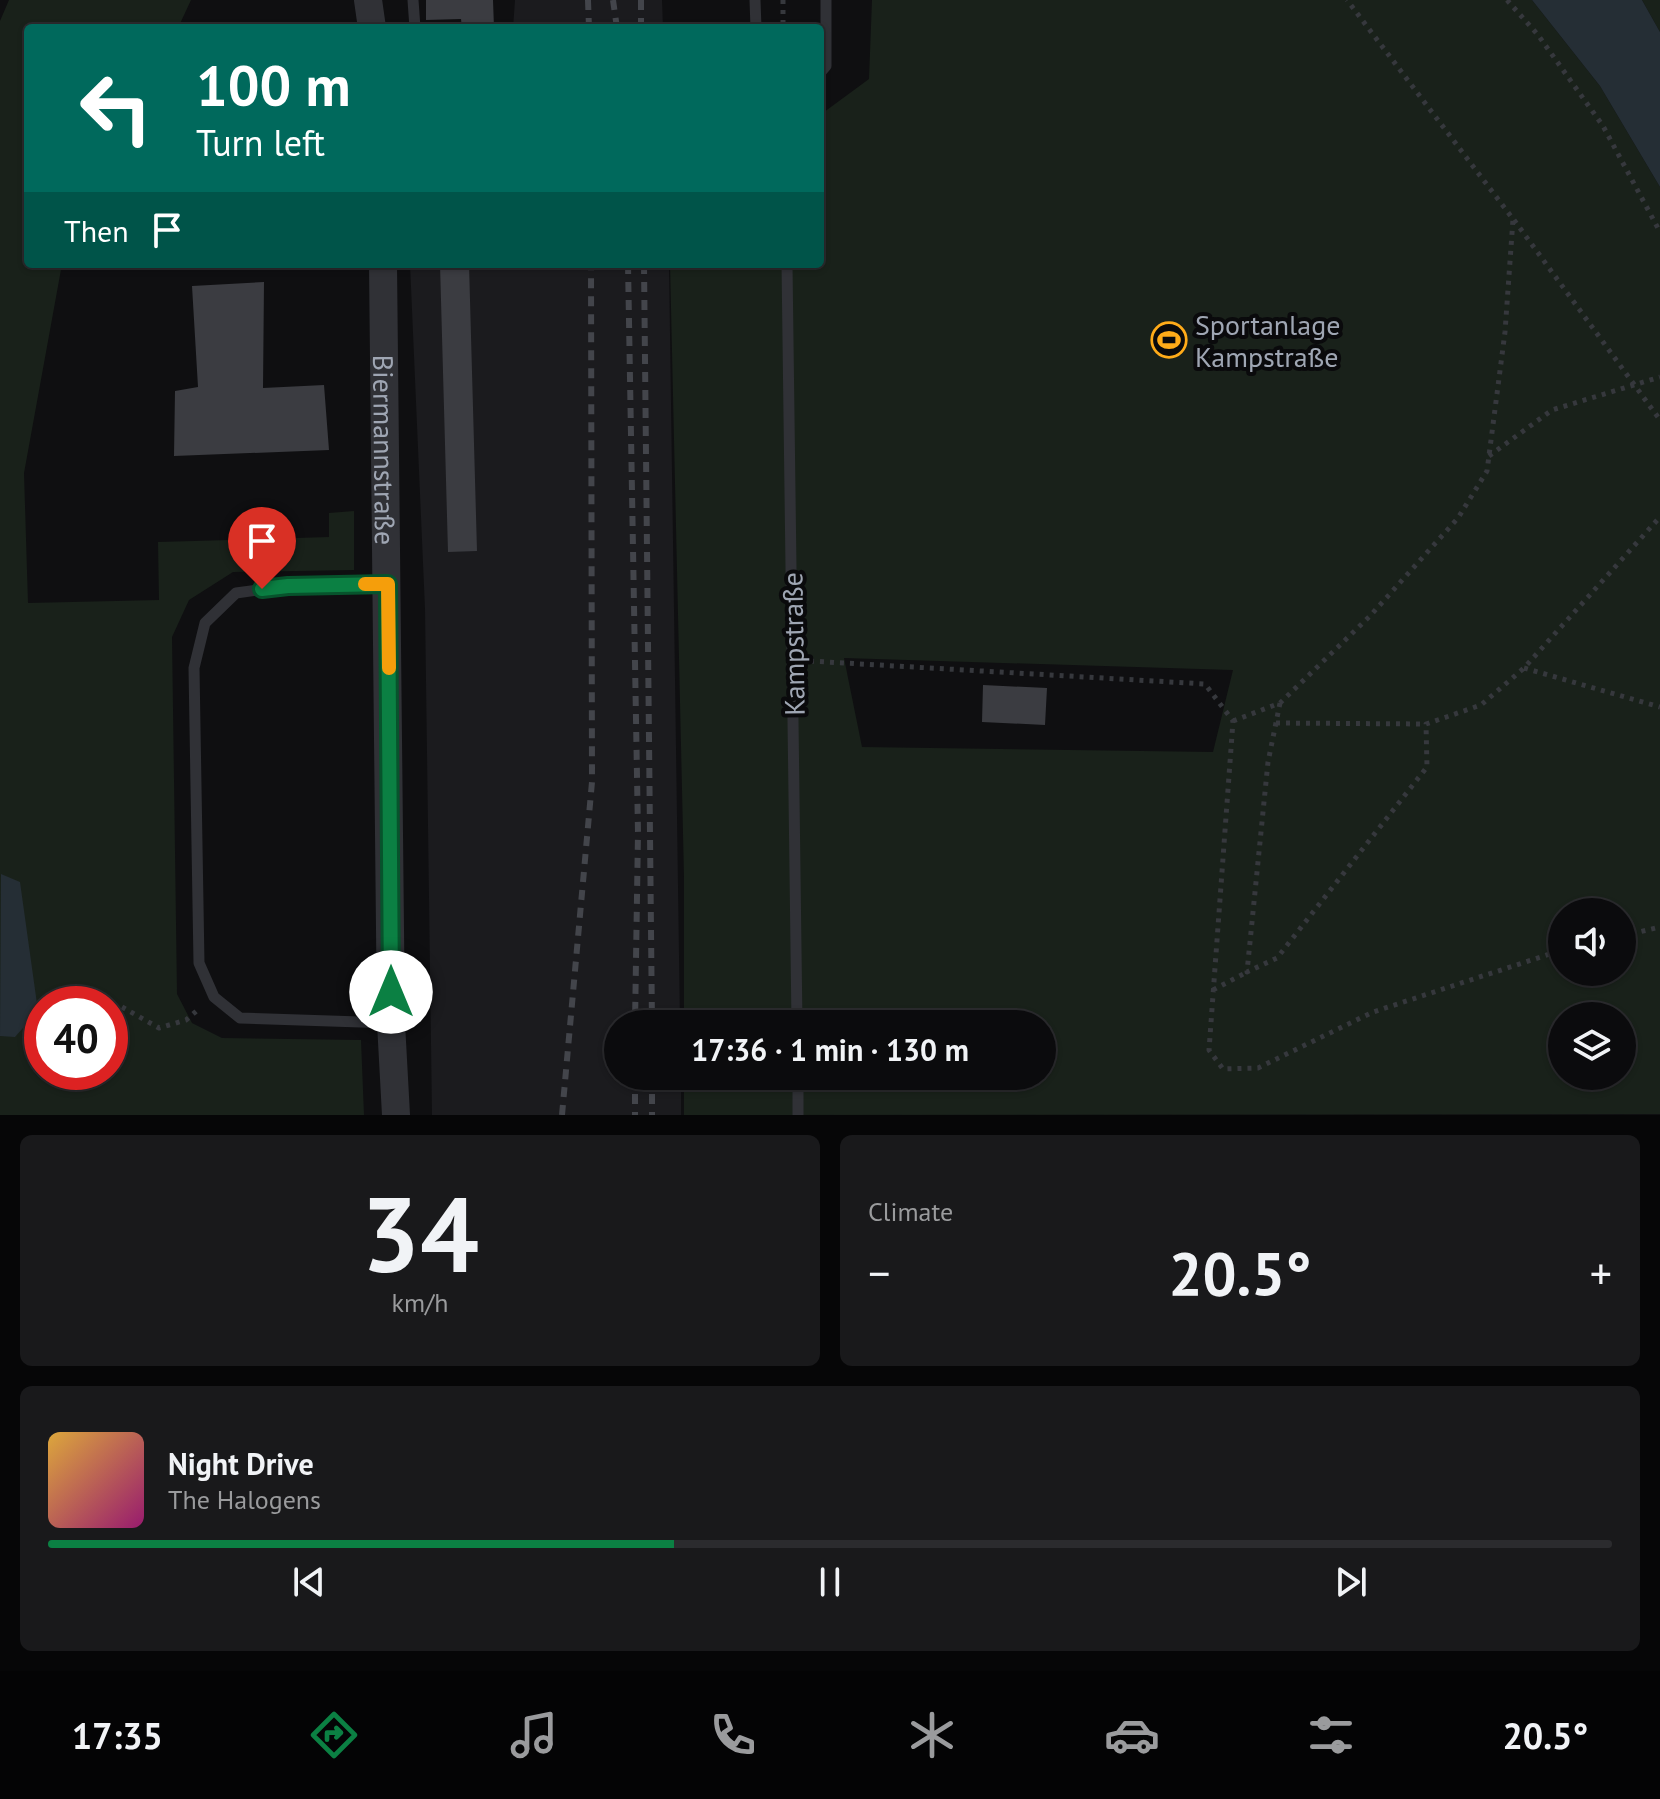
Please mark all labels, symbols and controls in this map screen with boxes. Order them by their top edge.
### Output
text: 100 m [196,49,351,121]
icon: left [64,56,168,160]
text: Turn left [196,119,325,166]
icon: arrive [145,208,189,252]
text: Then [64,211,129,250]
place label: Sportanlage Kampstraße [1195,306,1340,375]
sports icon: Sportanlage Kampstraße [1150,321,1188,359]
street label: Biermannstraße [365,355,404,545]
pin [228,507,296,589]
icon: arrive [240,519,284,563]
street label: Kampstraße [773,572,813,716]
map controls [1548,898,1636,1090]
button: sound [1548,898,1636,986]
position arrow [349,950,433,1034]
speed limit sign: 40 [24,986,128,1090]
button: layers [1548,1002,1636,1090]
text: 17:36 · 1 min · 130 m [691,1030,969,1069]
text: 34 [361,1166,479,1301]
text: Climate [868,1195,953,1228]
text: 20.5° [1168,1234,1312,1312]
text: − [868,1244,890,1301]
text: + [1590,1244,1612,1301]
text: km/h [392,1286,449,1319]
text: Night Drive [168,1444,314,1483]
text: The Halogens [168,1483,321,1516]
icon: previous [287,1560,331,1604]
icon: pause [808,1560,852,1604]
icon: next [1329,1560,1373,1604]
icon: directions [306,1707,362,1763]
icon: music [506,1707,562,1763]
icon: phone [705,1707,761,1763]
icon: climate [904,1707,960,1763]
icon: car [1104,1707,1160,1763]
icon: filters [1303,1707,1359,1763]
text: 17:35 [72,1712,163,1759]
text: 20.5° [1502,1712,1588,1759]

